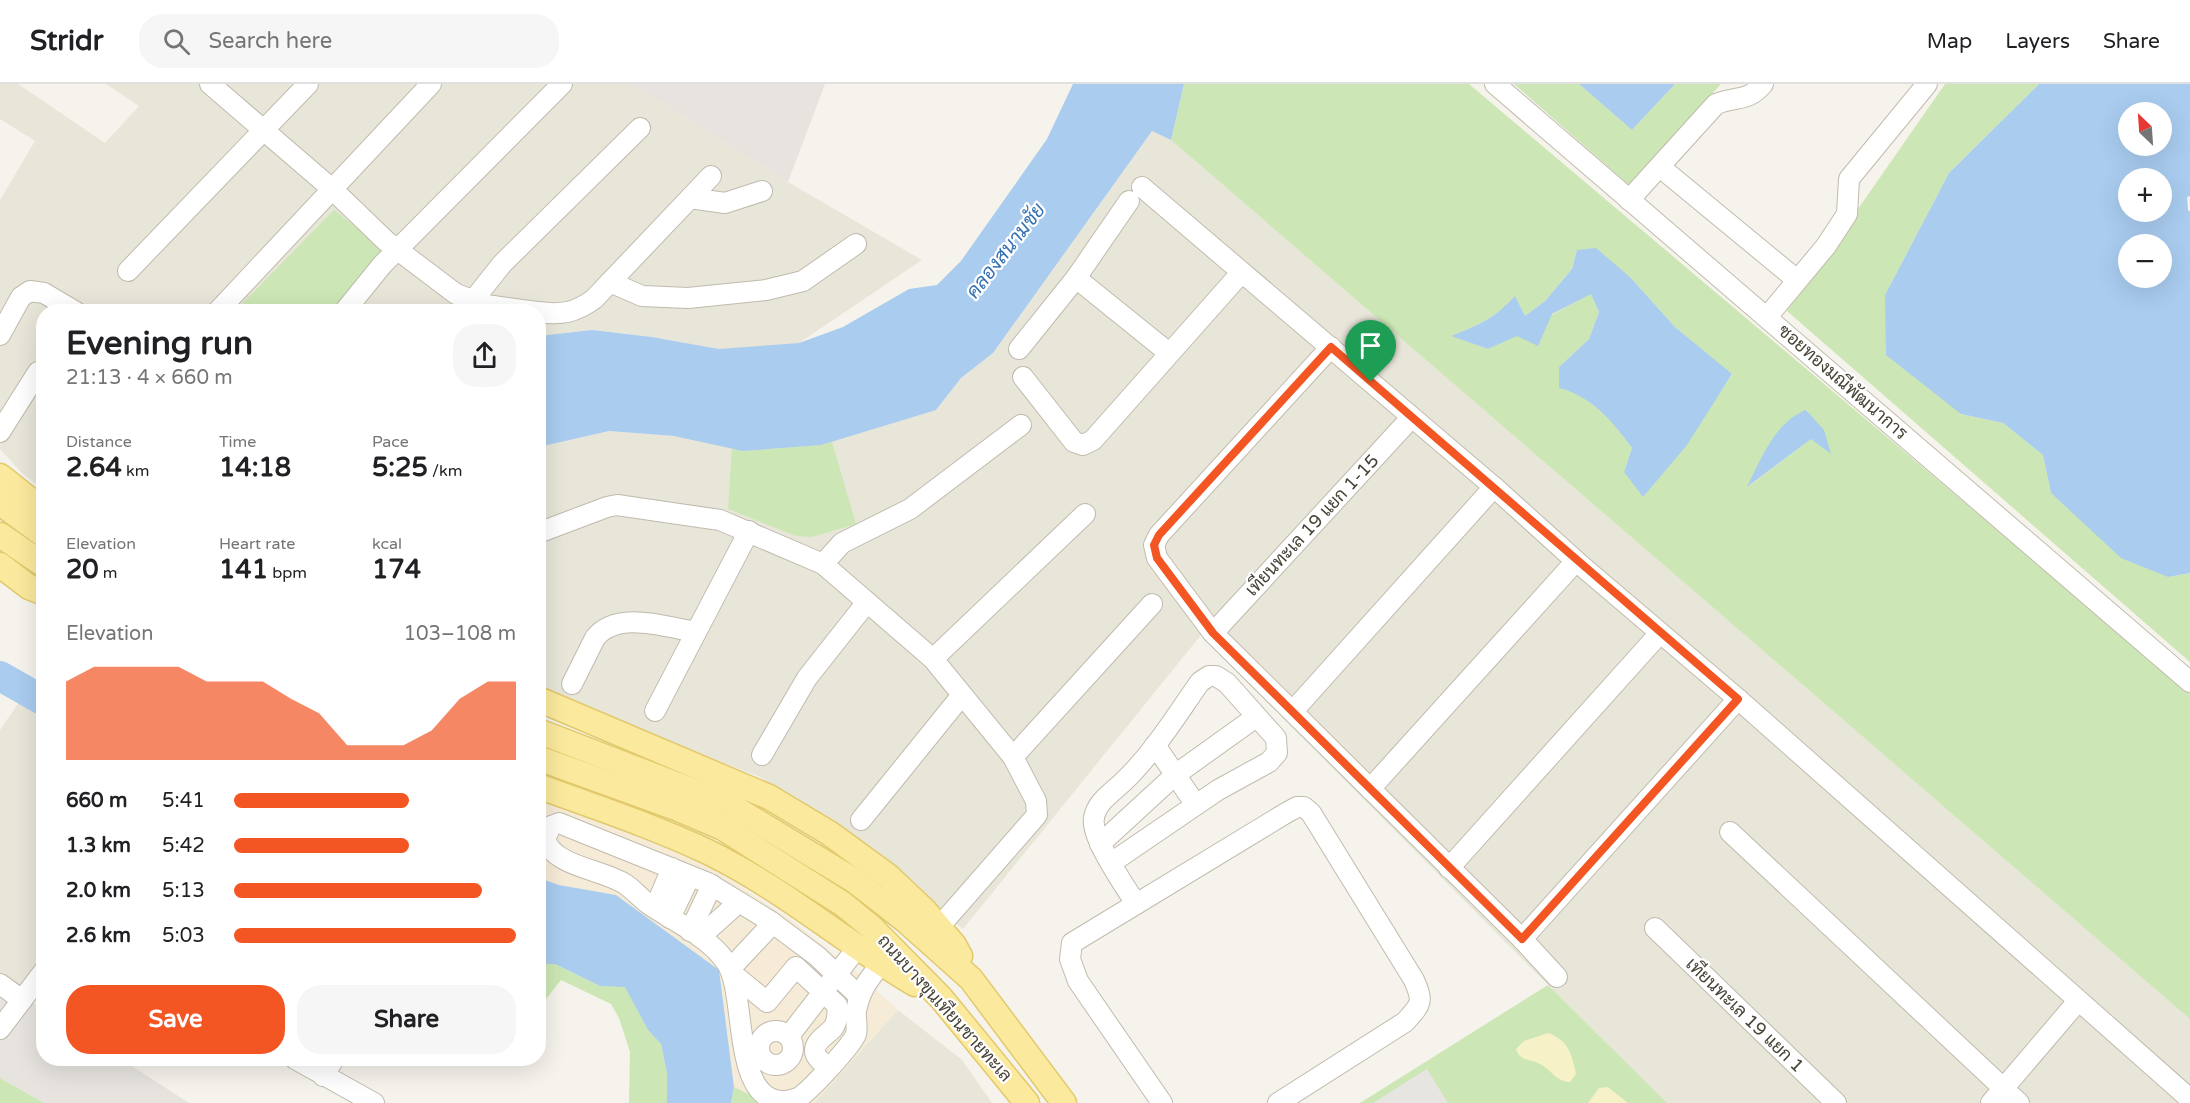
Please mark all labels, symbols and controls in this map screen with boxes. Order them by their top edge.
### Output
search box [139,14,559,68]
text: Stridr [30,24,103,58]
icon: search [160,25,193,58]
text: Search here [208,28,332,54]
text: Map [1927,29,1972,54]
text: Layers [2005,29,2070,54]
text: Share [2103,29,2160,54]
north arrow [2118,102,2172,156]
map controls [2118,102,2172,288]
button: + [2118,168,2172,222]
water label: คลองสนามชัย [961,198,1051,303]
button: − [2118,234,2172,288]
street label: ซอยทองมณีพัฒนาการ [1774,318,1914,444]
pin [1345,320,1396,382]
text: Evening run [66,324,253,363]
button: share [453,324,516,387]
icon: arrive [1354,329,1387,362]
text: 21:13 · 4 × 660 m [66,366,233,390]
text: Distance [66,432,132,452]
text: Time [219,432,256,452]
text: Pace [372,432,409,452]
street label: เทียนทะเล 19 แยก 1-15 [1239,448,1383,600]
text: 2.64 [66,452,122,483]
text: 14:18 [219,452,291,483]
text: 5:25 [372,452,428,483]
text: km [122,461,149,481]
text: /km [428,461,462,481]
text: Elevation [66,534,136,554]
text: Heart rate [219,534,295,554]
text: kcal [372,534,402,554]
text: 20 [66,554,99,585]
text: 141 [219,554,268,585]
text: 174 [372,554,421,585]
text: m [99,563,118,583]
text: bpm [268,563,307,583]
text: Elevation [66,622,153,646]
text: 103–108 m [403,622,516,646]
text: 660 m [66,789,127,813]
text: 5:41 [162,789,205,813]
text: 1.3 km [66,834,131,858]
text: 5:42 [162,834,205,858]
text: 2.0 km [66,879,131,903]
text: 5:13 [162,879,205,903]
text: 2.6 km [66,924,131,948]
text: 5:03 [162,924,205,948]
street label: ถนนบางขุนเทียนชายทะเล [872,928,1018,1087]
street label: เทียนทะเล 19 แยก 1 [1681,952,1810,1077]
button: Save [66,985,285,1054]
button: Share [297,985,516,1054]

